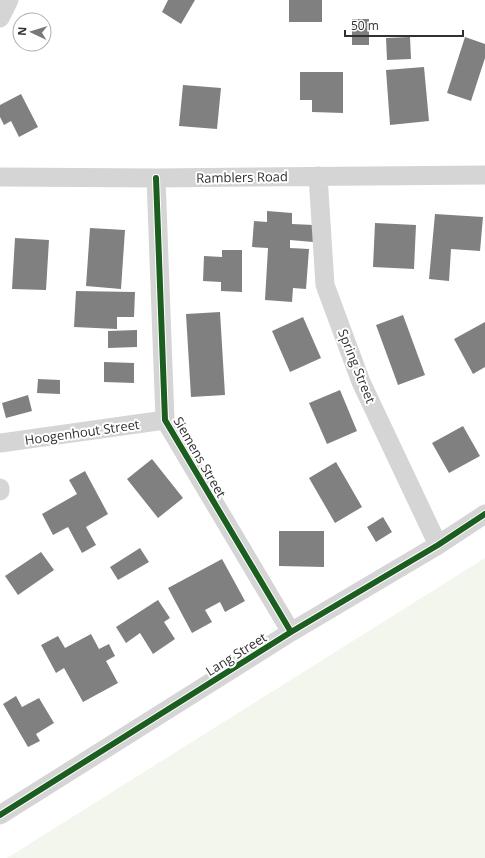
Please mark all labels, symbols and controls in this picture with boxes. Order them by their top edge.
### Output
north arrow [12,12,52,52]
scale bar [345,12,463,38]
text: 50 m [351,17,379,34]
text: N [14,26,29,36]
street label: Ramblers Road [196,167,288,187]
street label: Spring Street [334,326,380,406]
street label: Siemens Street [169,413,231,501]
street label: Hoogenhout Street [23,415,141,449]
street label: Lang Street [202,628,270,680]

